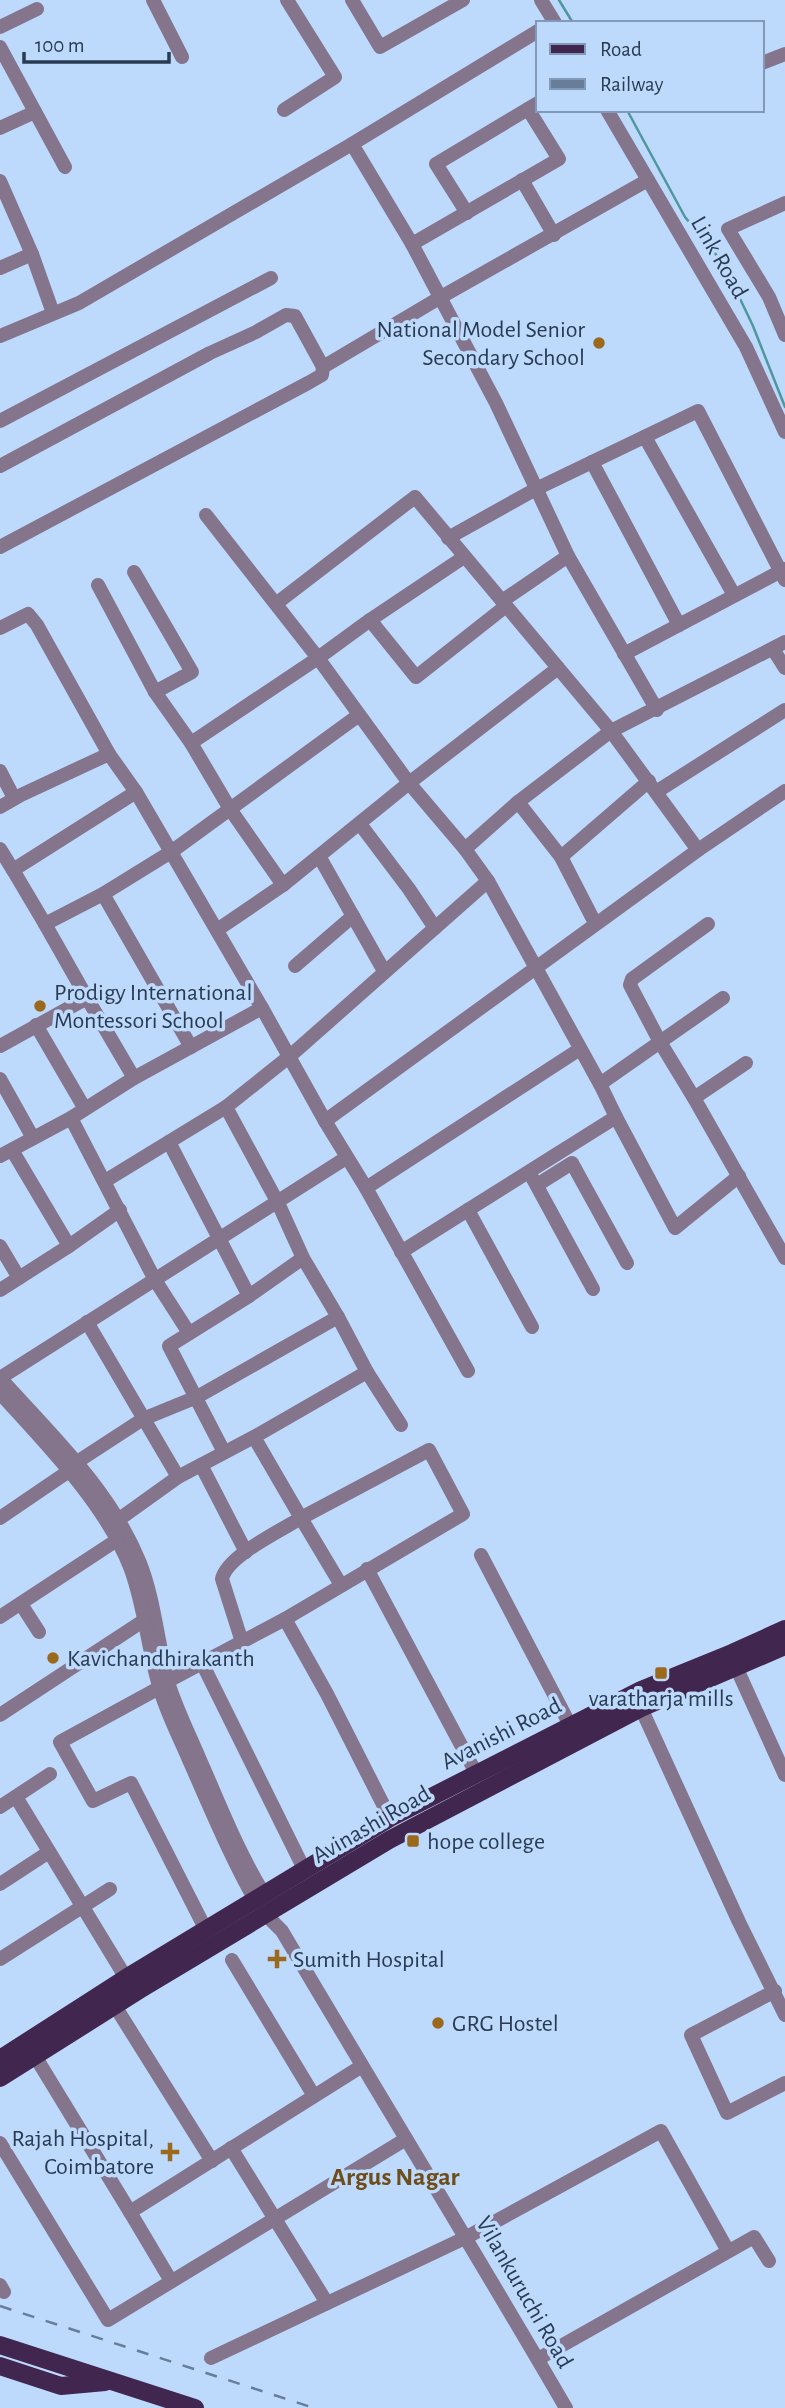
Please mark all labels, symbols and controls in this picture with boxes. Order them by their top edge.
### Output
scale bar [24,21,170,65]
legend [536,21,764,112]
text: 100 m [35,35,85,56]
text: Road [600,39,642,60]
text: Railway [600,74,663,95]
street label: Link Road [686,212,752,303]
place label: National Model Senior Secondary School [377,318,585,370]
marker: National Model Senior Secondary School [591,335,607,351]
place label: Prodigy International Montessori School [54,981,252,1033]
marker: Prodigy International Montessori School [32,998,48,1014]
place label: Kavichandhirakanth [67,1647,255,1671]
marker: Kavichandhirakanth [45,1650,61,1666]
marker: varatharja mills [653,1665,669,1681]
place label: varatharja mills [588,1687,734,1711]
street label: Avanishi Road [438,1693,565,1774]
street label: Avinashi Road [308,1782,435,1868]
place label: hope college [427,1830,545,1854]
marker: hope college [405,1833,421,1849]
place label: Sumith Hospital [293,1948,445,1972]
marker: Sumith Hospital [267,1949,287,1969]
place label: GRG Hostel [452,2012,559,2036]
marker: GRG Hostel [430,2015,446,2031]
place label: Rajah Hospital, Coimbatore [11,2127,154,2179]
marker: Rajah Hospital, Coimbatore [160,2142,180,2162]
district label: Argus Nagar [330,2164,460,2190]
street label: Vilankuruchi Road [471,2213,577,2372]

